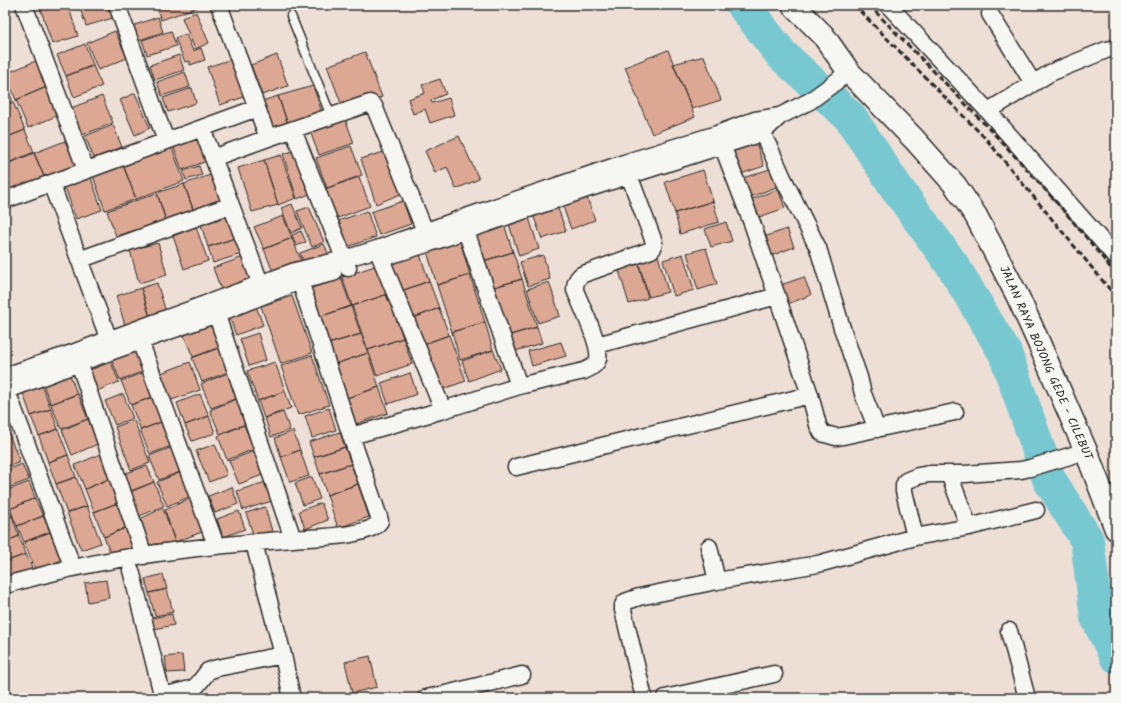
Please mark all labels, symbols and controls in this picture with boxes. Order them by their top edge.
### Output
street label: JALAN RAYA BOJONG GEDE - CILEBUT [994,263,1098,465]

